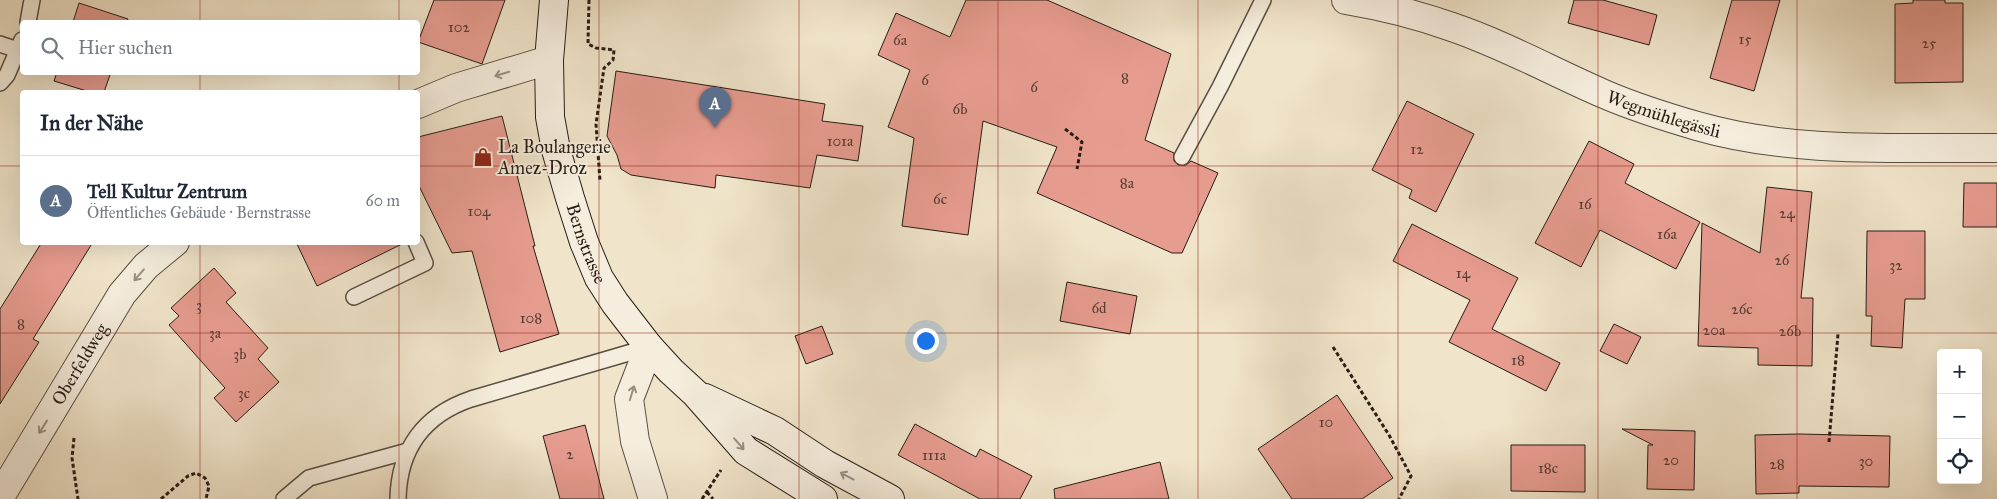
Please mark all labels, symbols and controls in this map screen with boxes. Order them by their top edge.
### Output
house number: 102 [448,18,471,36]
search box [20,20,420,75]
house number: 15 [1739,30,1751,48]
house number: 6a [893,31,908,49]
icon: search [38,34,66,62]
house number: 25 [1922,34,1936,52]
text: Hier suchen [78,36,172,59]
house number: 8 [1121,69,1129,87]
one-way arrow [494,70,510,80]
house number: 6 [921,71,930,89]
house number: 6 [1030,78,1039,96]
street label: Wegmühlegässli [1604,86,1723,143]
pin: A [699,87,731,128]
house number: 6b [953,100,967,118]
text: In der Nähe [40,110,143,136]
house number: 101a [827,132,854,150]
place label: La Boulangerie Amez-Droz [497,136,611,179]
house number: 12 [1410,140,1424,158]
shop icon: La Boulangerie Amez-Droz [472,146,494,168]
house number: 8a [1120,174,1135,192]
text: Tell Kultur Zentrum [87,180,247,203]
house number: 6c [933,190,947,208]
text: A [51,191,61,210]
text: 60 m [366,191,400,210]
house number: 16 [1578,195,1593,213]
street label: Bernstrasse [561,201,611,288]
house number: 104 [468,202,491,220]
text: Öffentliches Gebäude · Bernstrasse [87,203,311,222]
house number: 24 [1779,204,1796,222]
house number: 16a [1657,225,1678,243]
house number: 26 [1774,251,1791,269]
house number: 32 [1889,256,1903,274]
house number: 14 [1456,264,1471,282]
one-way arrow [133,269,144,282]
house number: 3 [196,296,202,314]
house number: 6d [1091,299,1107,317]
house number: 26c [1731,300,1753,318]
house number: 108 [520,309,542,327]
house number: 8 [17,315,25,333]
street label: Oberfeldweg [47,319,114,409]
house number: 20a [1703,321,1726,339]
house number: 26b [1779,322,1801,340]
house number: 3a [209,324,222,342]
your location [913,328,939,354]
house number: 3b [233,345,247,363]
map controls [1937,349,1982,484]
button: + [1937,349,1982,394]
house number: 18 [1511,351,1525,369]
house number: 3c [238,384,250,402]
one-way arrow [628,386,638,402]
button: − [1937,394,1982,439]
house number: 10 [1319,413,1333,431]
one-way arrow [37,420,47,434]
one-way arrow [734,437,745,450]
button: locate [1937,439,1982,484]
house number: 2 [566,445,574,463]
house number: 111a [922,446,947,464]
house number: 20 [1663,451,1679,469]
house number: 30 [1859,452,1873,470]
house number: 28 [1769,455,1785,473]
house number: 18c [1538,459,1558,477]
one-way arrow [840,471,855,481]

